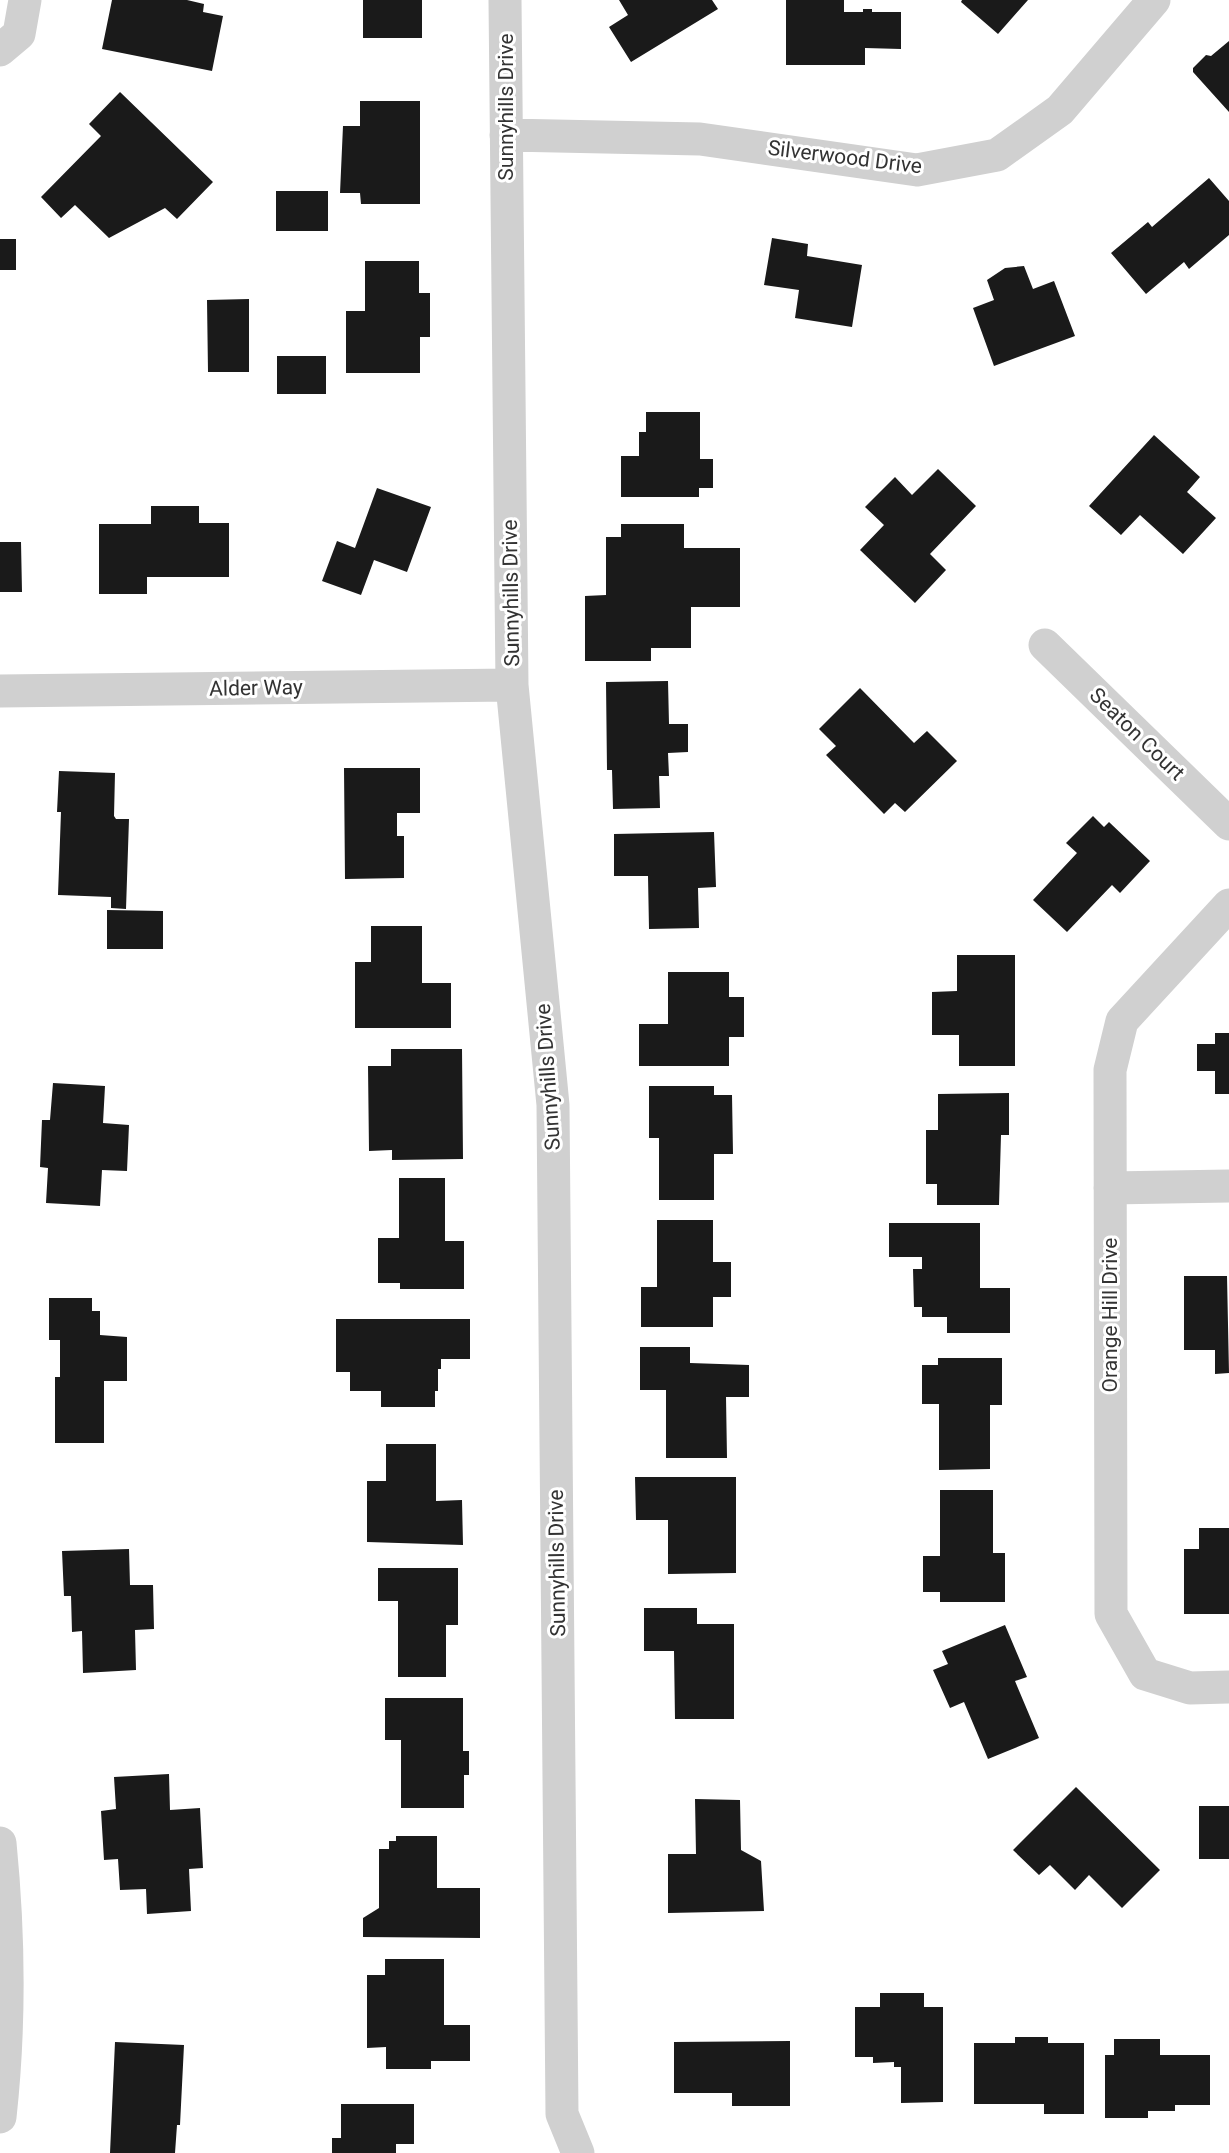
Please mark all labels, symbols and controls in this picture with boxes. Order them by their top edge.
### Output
street label: Sunnyhills Drive [494,33,518,181]
street label: Silverwood Drive [767,136,923,178]
street label: Sunnyhills Drive [498,519,524,667]
street label: Alder Way [209,675,303,701]
street label: Seaton Court [1085,683,1189,785]
street label: Sunnyhills Drive [531,1003,565,1151]
street label: Orange Hill Drive [1098,1238,1122,1393]
street label: Sunnyhills Drive [544,1489,570,1637]

